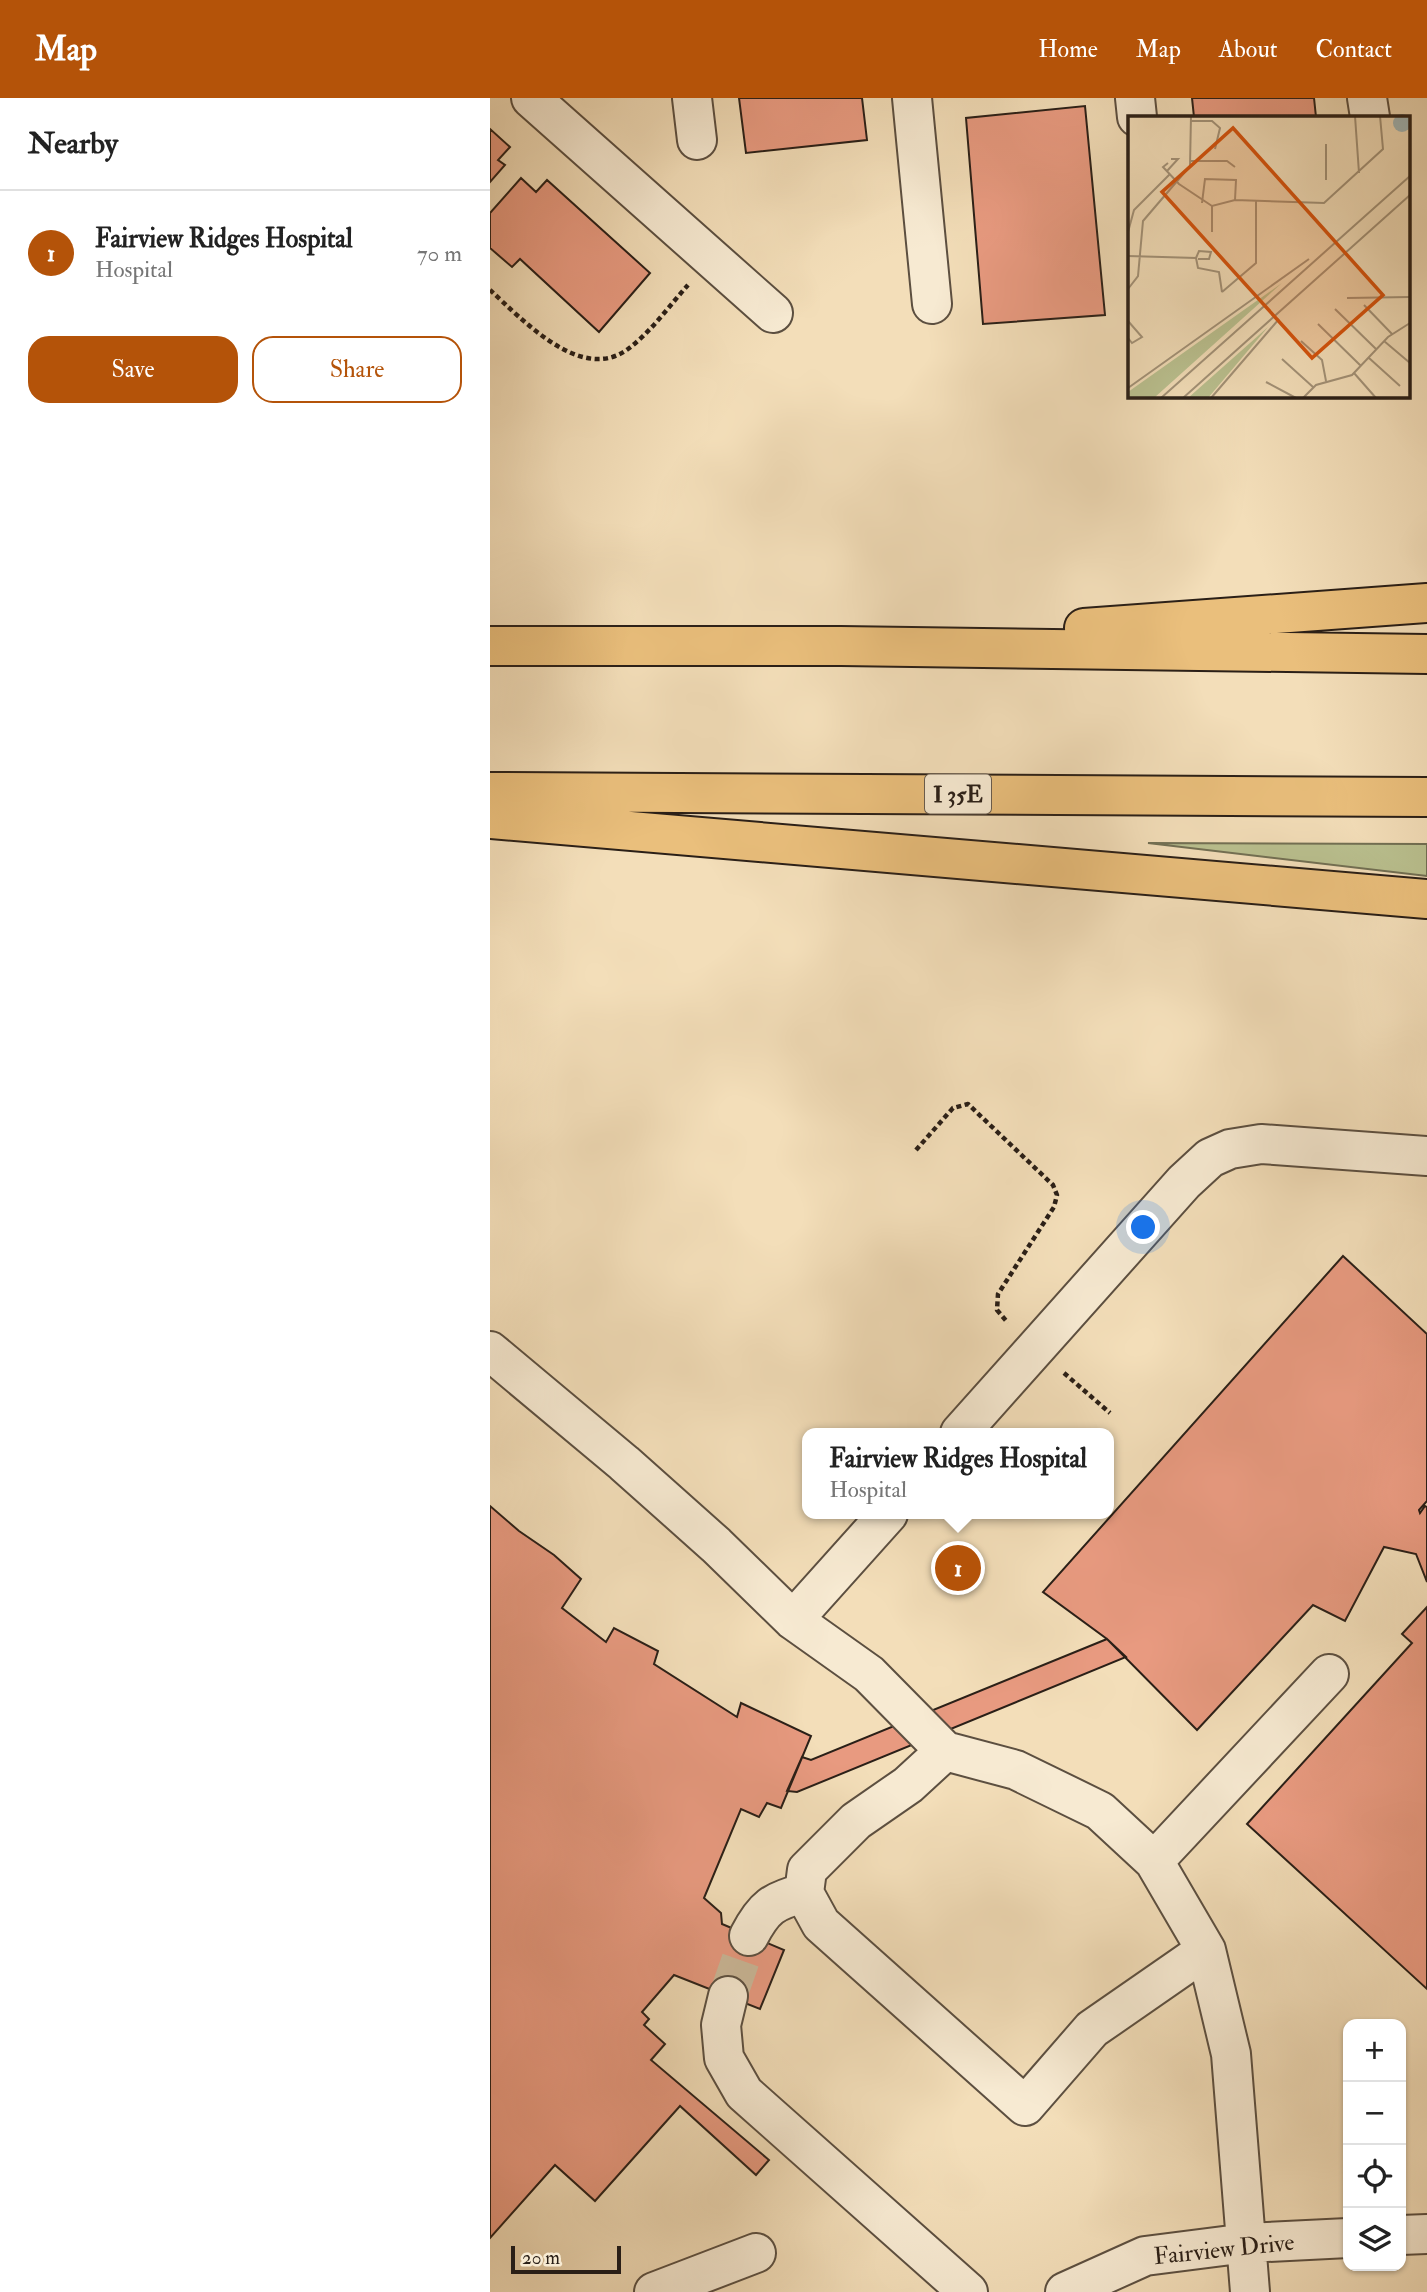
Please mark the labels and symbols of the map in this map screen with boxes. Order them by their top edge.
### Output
inset map [1128,116,1410,397]
road number: I 35E [925,774,991,814]
your location [1126,1210,1160,1244]
pin: 1 [935,1542,981,1594]
street label: Fairview Drive [1152,2227,1296,2272]
scale bar [511,2243,621,2275]

